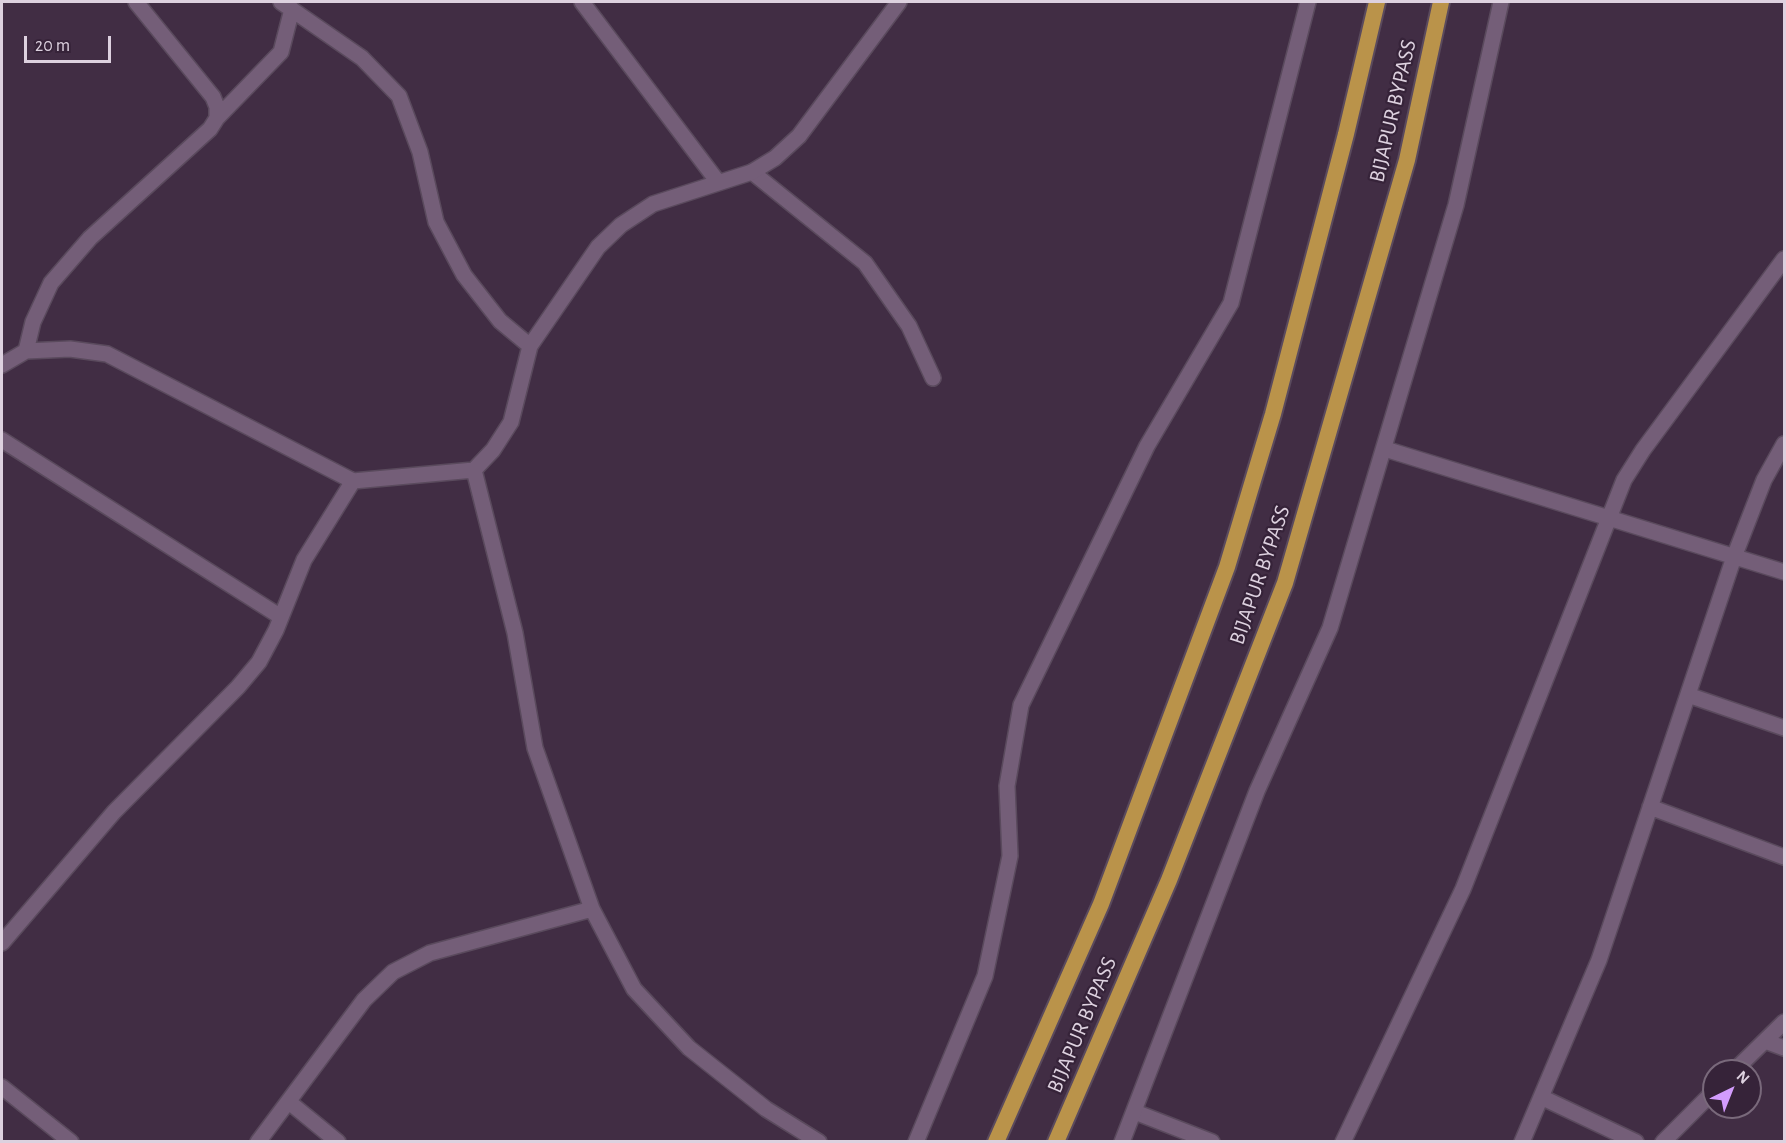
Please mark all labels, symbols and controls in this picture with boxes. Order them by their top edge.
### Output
scale bar [27,24,114,62]
text: 20 m [35,37,70,55]
street label: BIJAPUR BYPASS [1364,37,1422,185]
street label: BIJAPUR BYPASS [1224,502,1296,648]
street label: BIJAPUR BYPASS [1041,953,1123,1097]
north arrow [1702,1059,1762,1119]
text: N [1733,1068,1752,1087]

